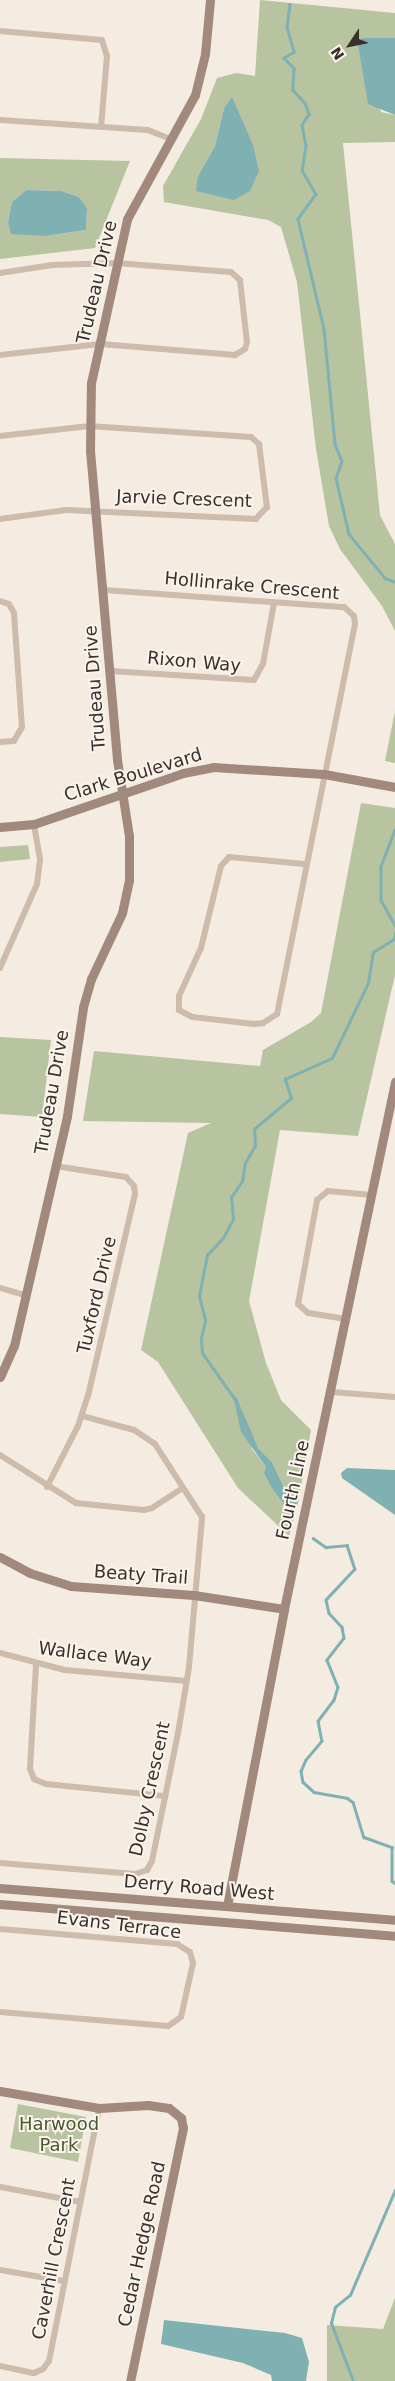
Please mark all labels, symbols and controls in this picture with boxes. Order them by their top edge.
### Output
north arrow [325,20,375,70]
text: N [328,44,347,63]
street label: Trudeau Drive [72,218,122,346]
street label: Jarvie Crescent [116,486,252,512]
street label: Hollinrake Crescent [164,568,340,604]
street label: Trudeau Drive [80,624,110,752]
street label: Rixon Way [146,647,242,677]
street label: Clark Boulevard [61,744,205,806]
street label: Trudeau Drive [30,1028,74,1156]
street label: Tuxford Drive [73,1234,121,1356]
street label: Fourth Line [272,1438,314,1542]
street label: Beaty Trail [93,1561,189,1589]
street label: Wallace Way [37,1637,153,1673]
street label: Dolby Crescent [125,1720,175,1858]
street label: Derry Road West [123,1871,275,1905]
street label: Evans Terrace [56,1907,182,1943]
park label: Harwood Park [19,2114,99,2156]
street label: Cedar Hedge Road [114,2159,170,2329]
street label: Caverhill Crescent [28,2176,80,2342]

